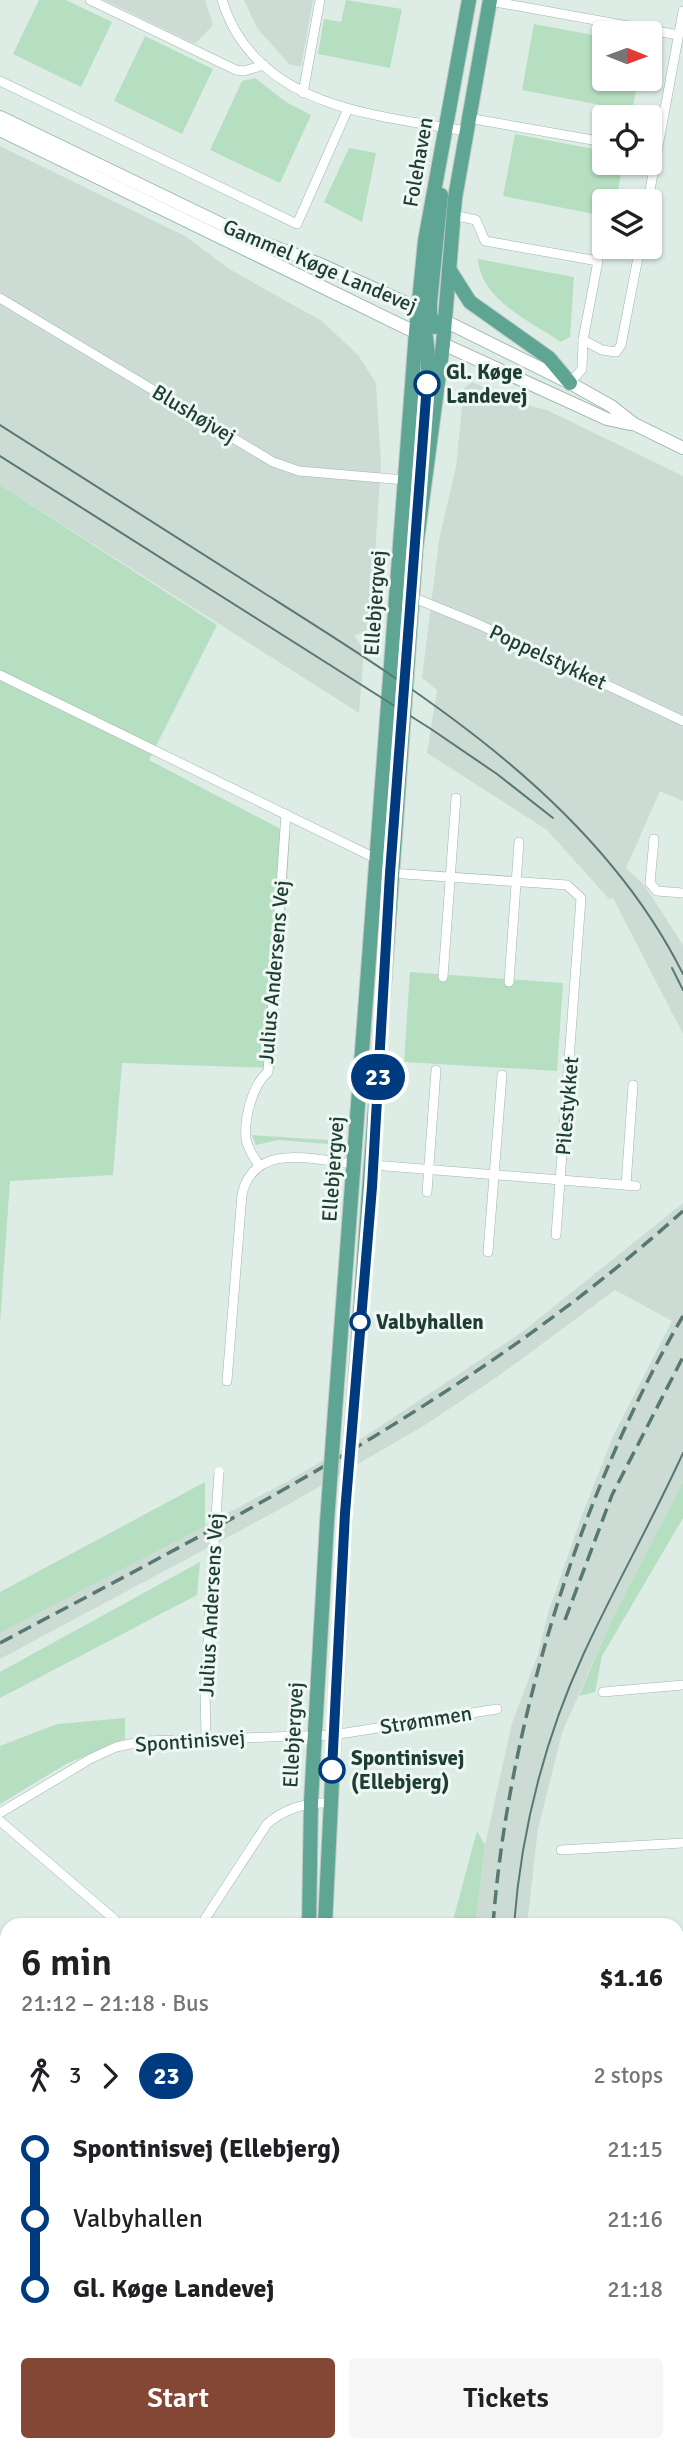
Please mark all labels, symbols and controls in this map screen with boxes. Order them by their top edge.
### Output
north arrow [592,21,662,91]
map controls [592,21,662,259]
button: locate [592,105,662,175]
street label: Folehaven [397,115,439,209]
button: layers [592,189,662,259]
street label: Gammel Køge Landevej [219,213,421,319]
place label: Gl. Køge Landevej [446,359,527,409]
marker: Gl. Køge Landevej [414,371,440,397]
street label: Blushøjvej [147,379,241,449]
street label: Ellebjergvej [358,549,392,657]
street label: Poppelstykket [485,619,611,695]
street label: Julius Andersens Vej [253,879,295,1065]
line badge: 23 [346,1054,410,1100]
street label: Pilestykket [550,1056,584,1156]
text: 23 [365,1062,391,1092]
street label: Ellebjergvej [316,1115,350,1223]
place label: Valbyhallen [376,1309,484,1335]
marker: Valbyhallen [350,1312,370,1332]
street label: Julius Andersens Vej [193,1512,229,1698]
street label: Ellebjergvej [277,1681,309,1789]
street label: Strømmen [378,1700,474,1740]
street label: Spontinisvej [134,1724,246,1758]
place label: Spontinisvej (Ellebjerg) [351,1745,464,1795]
marker: Spontinisvej (Ellebjerg) [319,1757,345,1783]
text: 6 min [21,1939,112,1986]
text: $1.16 [599,1962,663,1994]
text: 21:12 – 21:18 · Bus [21,1989,209,2018]
icon: walk [21,2057,59,2095]
icon: forward [91,2057,129,2095]
text: 3 [69,2061,81,2090]
text: 23 [153,2061,179,2091]
text: 2 stops [593,2061,663,2090]
text: Spontinisvej (Ellebjerg) [73,2133,341,2165]
text: 21:15 [607,2135,663,2164]
text: Valbyhallen [73,2203,203,2235]
text: 21:16 [607,2205,663,2234]
text: Gl. Køge Landevej [73,2273,274,2305]
text: 21:18 [607,2275,663,2304]
button: Start [21,2358,335,2438]
button: Tickets [349,2358,663,2438]

